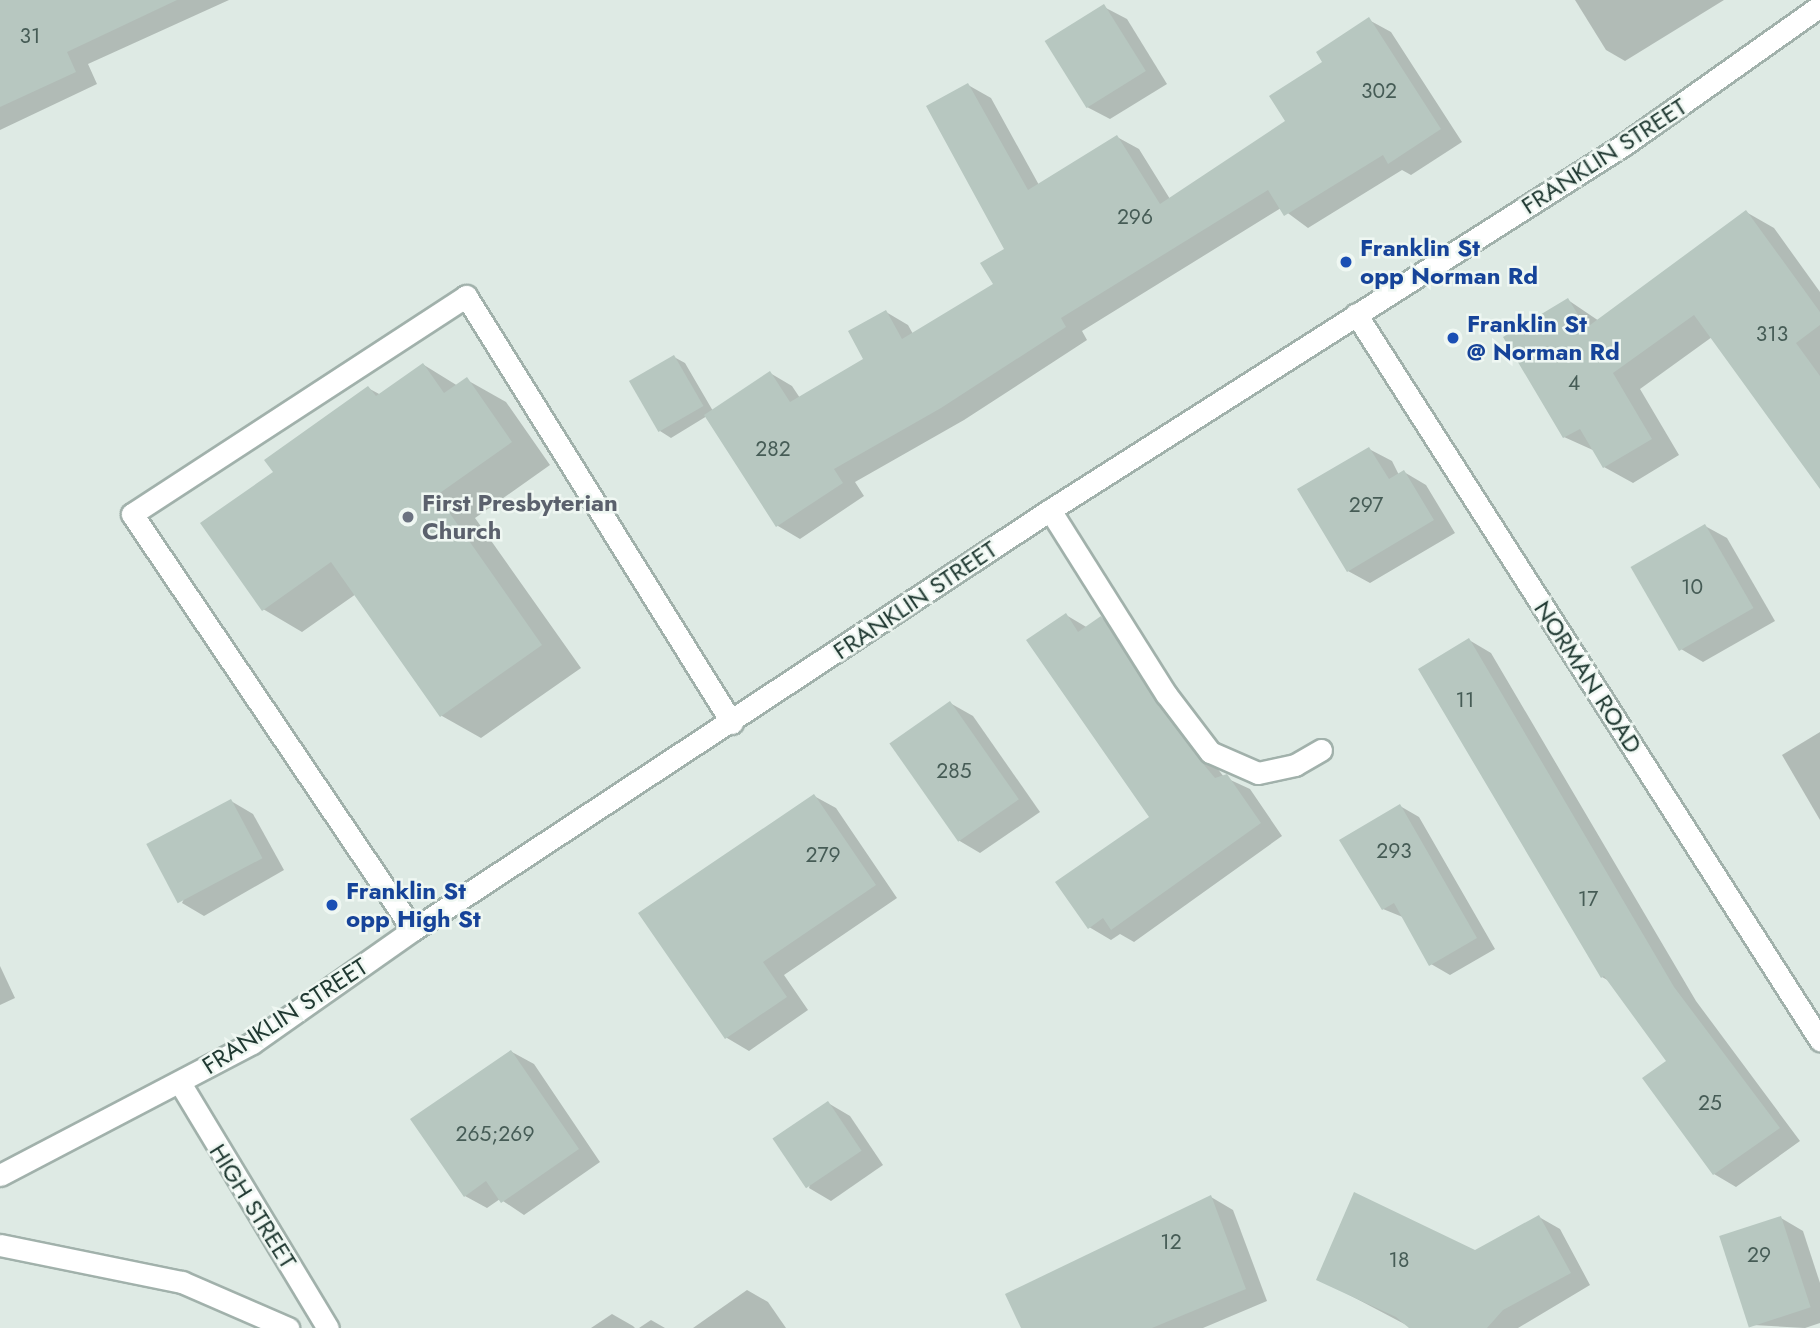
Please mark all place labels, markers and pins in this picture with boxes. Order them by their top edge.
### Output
place label: Franklin St opp Norman Rd [1360,234,1538,290]
marker: Franklin St opp Norman Rd [1338,254,1354,270]
place label: Franklin St @ Norman Rd [1467,310,1620,366]
marker: Franklin St @ Norman Rd [1445,330,1461,346]
place label: First Presbyterian Church [422,489,618,545]
marker: First Presbyterian Church [400,509,416,525]
place label: Franklin St opp High St [346,877,481,933]
marker: Franklin St opp High St [324,897,340,913]

